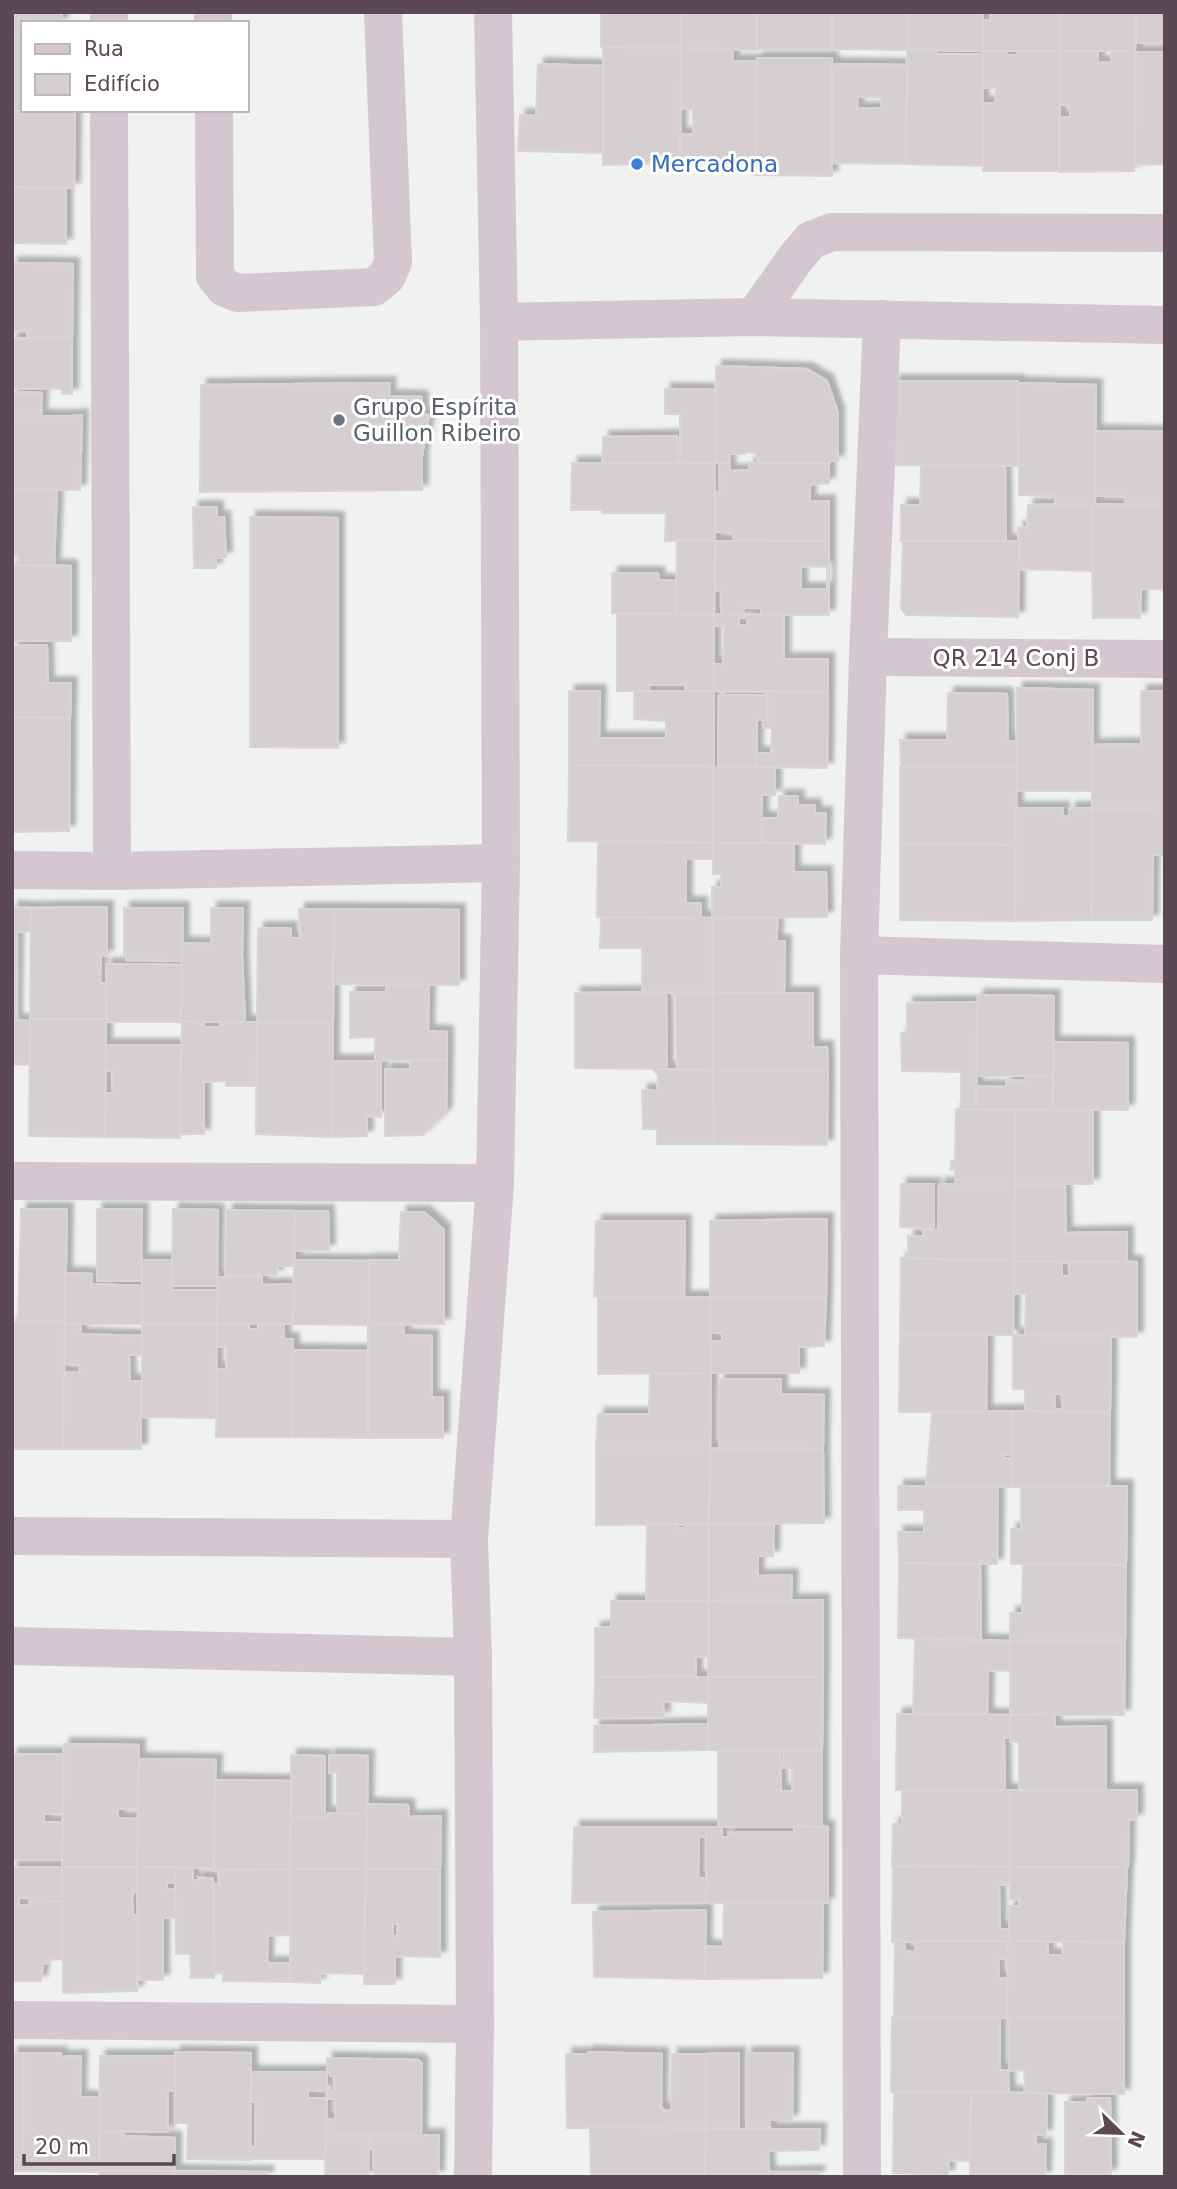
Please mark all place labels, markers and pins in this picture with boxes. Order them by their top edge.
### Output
place label: Mercadona [651,151,778,177]
marker: Mercadona [629,156,645,172]
place label: Grupo Espírita Guillon Ribeiro [353,394,521,446]
marker: Grupo Espírita Guillon Ribeiro [331,412,347,428]

